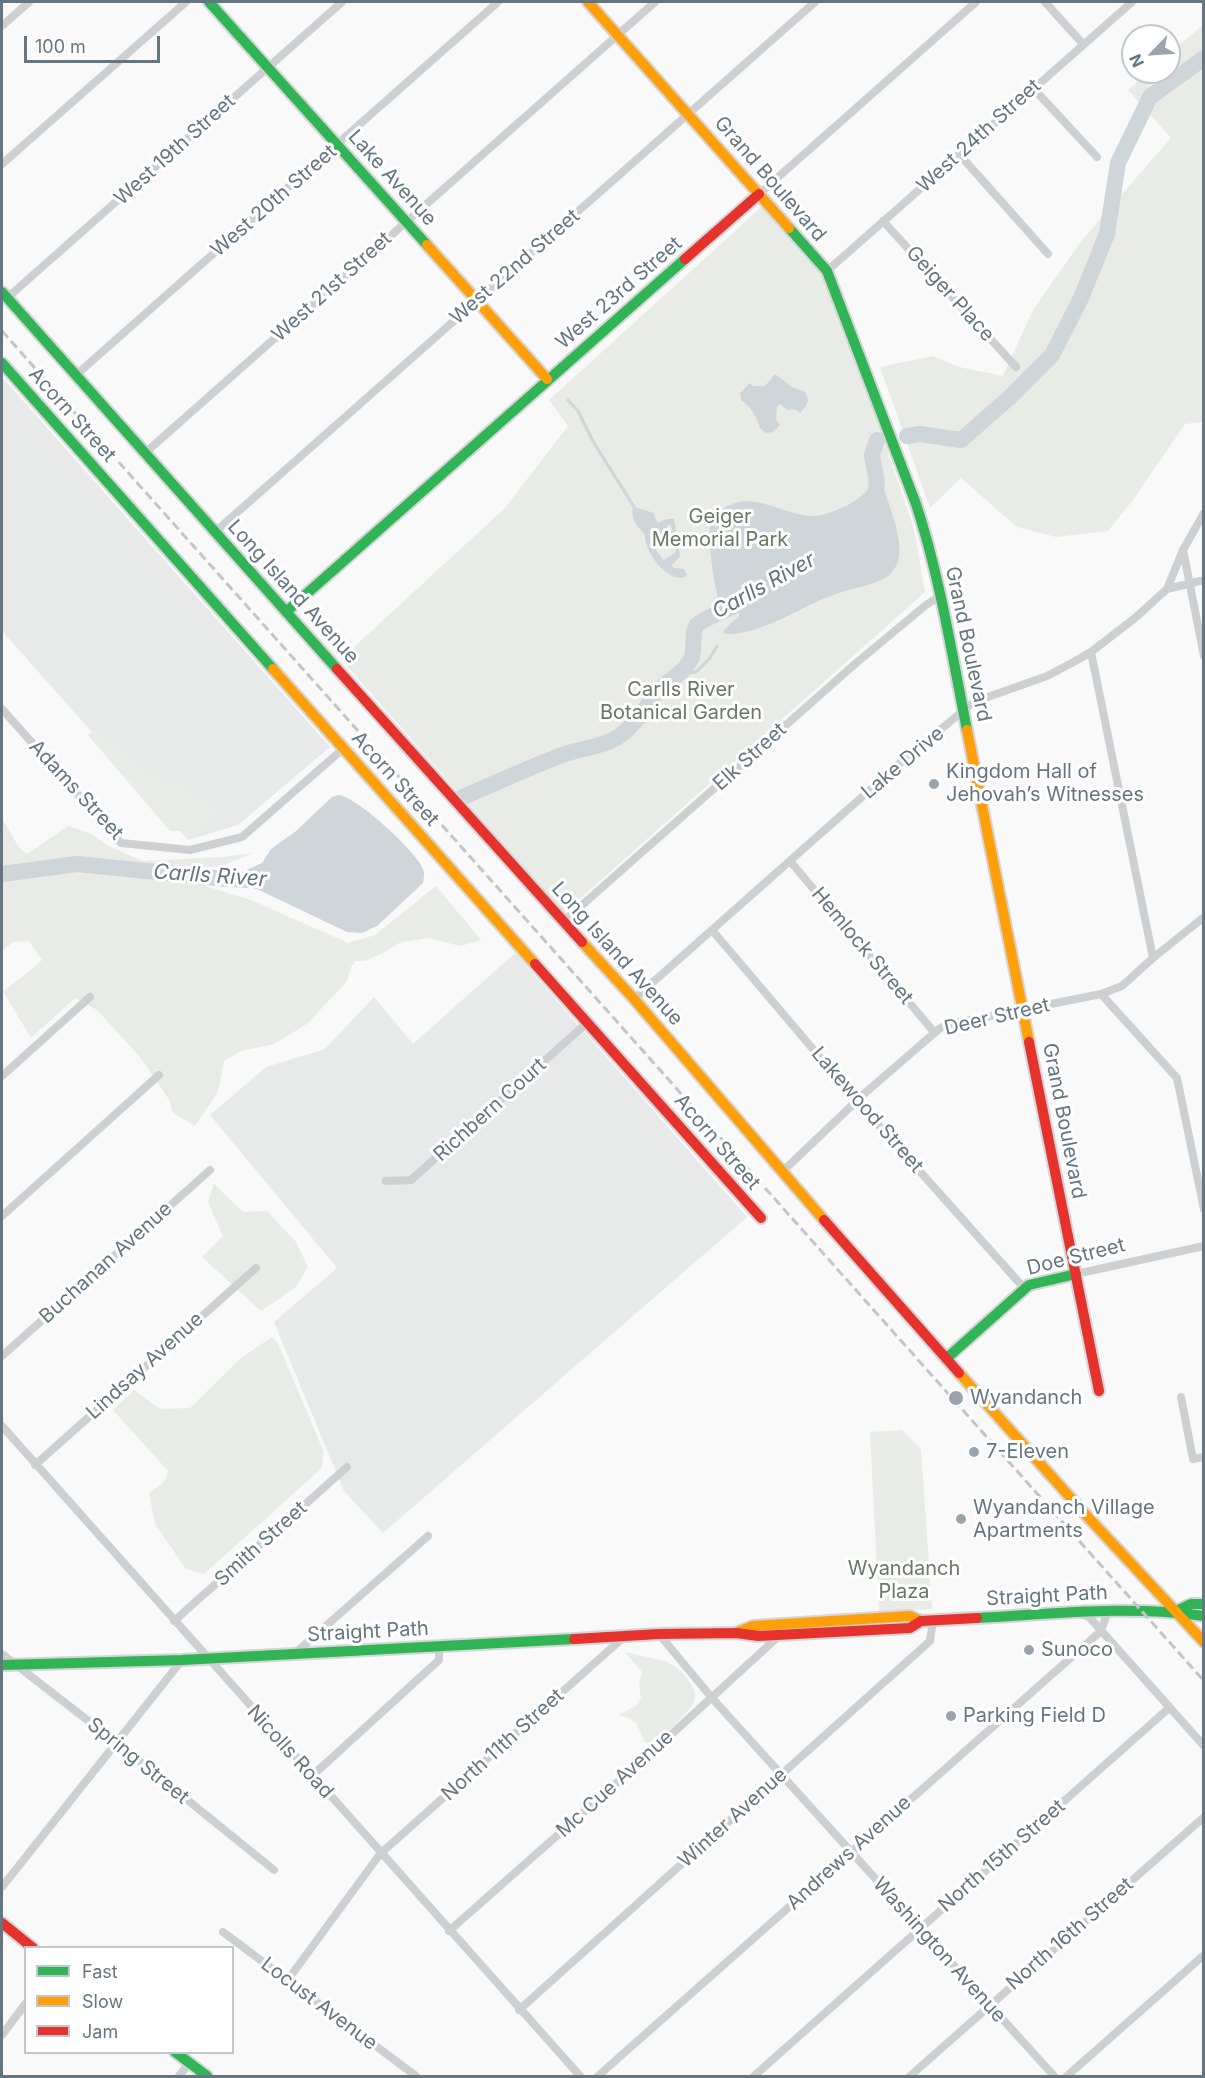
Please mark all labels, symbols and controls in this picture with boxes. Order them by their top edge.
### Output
scale bar [27,24,164,62]
north arrow [1121,24,1181,84]
text: 100 m [35,36,86,57]
text: N [1125,51,1148,71]
street label: West 24th Street [912,74,1046,198]
street label: West 19th Street [110,89,240,211]
street label: Grand Boulevard [709,111,831,247]
street label: Lake Avenue [343,125,441,231]
street label: West 20th Street [206,140,342,262]
street label: West 22nd Street [445,204,585,330]
street label: West 21st Street [267,227,397,347]
street label: West 23rd Street [551,232,687,354]
street label: Geiger Place [901,241,999,347]
street label: Acorn Street [23,363,121,467]
park label: Geiger Memorial Park [652,505,788,552]
street label: Long Island Avenue [222,515,364,669]
water label: Carlls River [708,547,820,625]
street label: Grand Boulevard [940,564,996,724]
park label: Carlls River Botanical Garden [600,678,762,725]
street label: Elk Street [709,718,791,796]
street label: Lake Drive [857,722,949,804]
street label: Acorn Street [346,727,444,831]
street label: Adams Street [24,735,128,845]
place label: Kingdom Hall of Jehovah’s Witnesses [946,760,1144,807]
marker: Kingdom Hall of Jehovah’s Witnesses [927,777,941,791]
water label: Carlls River [152,859,268,893]
street label: Long Island Avenue [546,877,688,1031]
street label: Hemlock Street [806,883,918,1009]
street label: Deer Street [942,993,1052,1041]
street label: Grand Boulevard [1037,1041,1091,1201]
street label: Lakewood Street [806,1042,928,1178]
street label: Richbern Court [429,1053,551,1167]
street label: Acorn Street [669,1089,765,1195]
street label: Buchanan Avenue [35,1197,177,1329]
street label: Doe Street [1025,1233,1127,1281]
street label: Lindsay Avenue [82,1307,208,1425]
place label: Wyandanch [970,1386,1082,1410]
marker: Wyandanch [947,1389,965,1407]
place label: 7-Eleven [986,1440,1069,1464]
marker: 7-Eleven [967,1445,981,1459]
street label: Smith Street [210,1496,312,1592]
place label: Wyandanch Village Apartments [973,1496,1155,1543]
marker: Wyandanch Village Apartments [954,1512,968,1526]
park label: Wyandanch Plaza [848,1557,960,1604]
street label: Straight Path [986,1581,1108,1611]
street label: Straight Path [307,1617,429,1647]
place label: Sunoco [1041,1638,1113,1662]
marker: Sunoco [1022,1643,1036,1657]
street label: North 11th Street [437,1684,569,1806]
street label: Nicolls Road [242,1700,338,1804]
place label: Parking Field D [963,1704,1106,1728]
marker: Parking Field D [944,1709,958,1723]
street label: Spring Street [82,1713,194,1809]
street label: Mc Cue Avenue [552,1725,678,1843]
street label: Winter Avenue [674,1763,792,1873]
street label: Andrews Avenue [782,1791,916,1915]
street label: North 15th Street [934,1795,1070,1917]
street label: Washington Avenue [867,1872,1011,2028]
street label: North 16th Street [1002,1873,1138,1995]
legend [24,1946,234,2054]
street label: Locust Avenue [256,1952,382,2056]
text: Fast [82,1961,118,1982]
text: Slow [82,1991,123,2012]
text: Jam [82,2021,118,2042]

